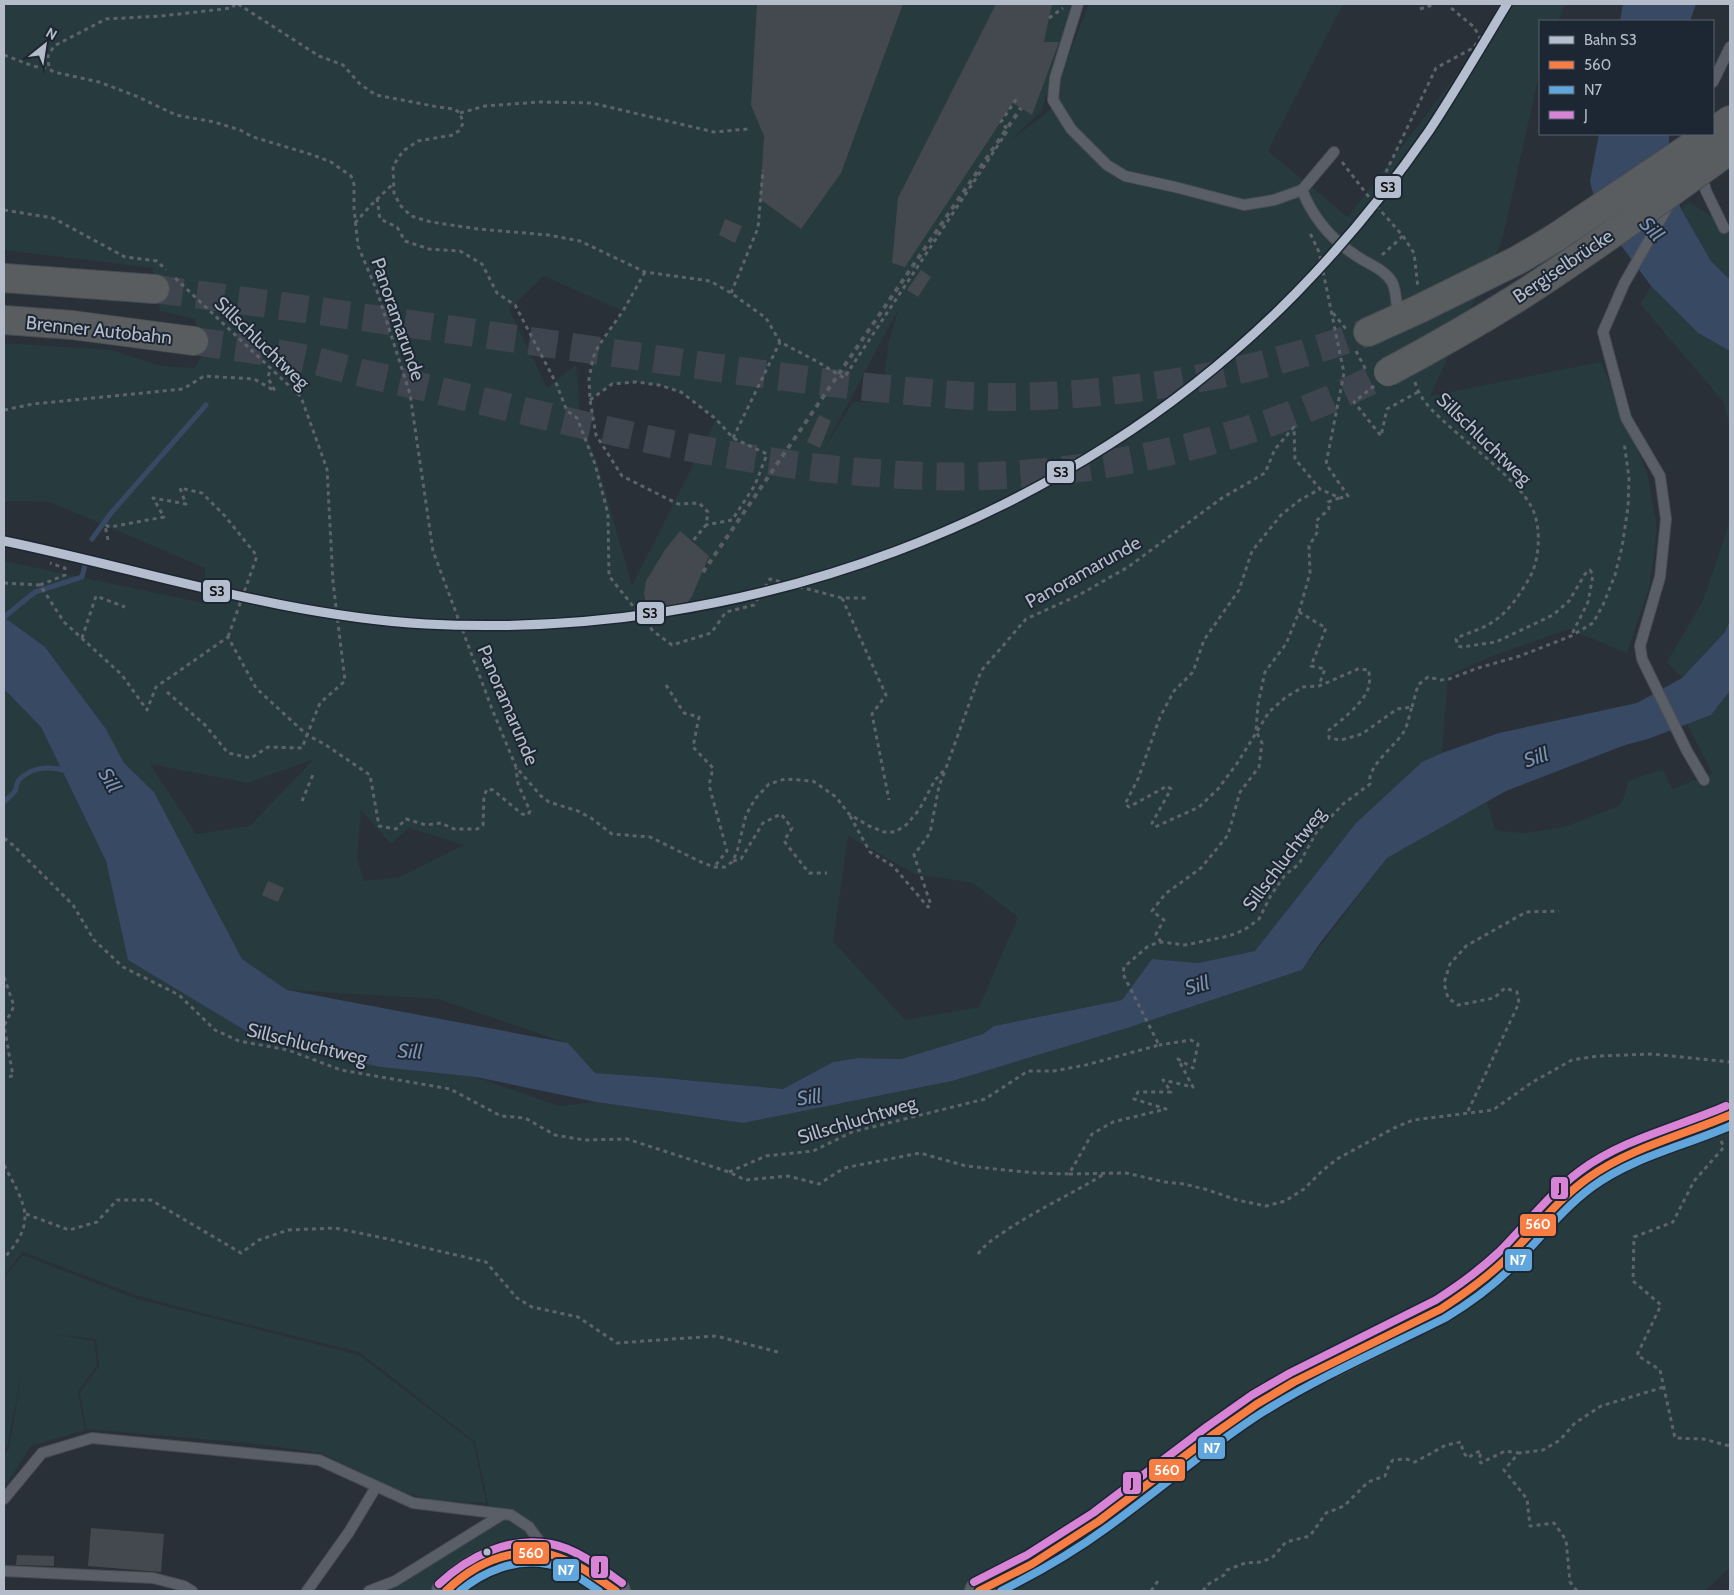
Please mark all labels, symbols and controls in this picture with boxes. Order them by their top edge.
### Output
north arrow [20,20,70,70]
legend [1539,20,1714,135]
text: N [43,23,60,44]
text: Bahn S3 [1584,31,1637,49]
text: 560 [1584,56,1611,74]
text: N7 [1584,81,1603,99]
text: J [1583,106,1588,124]
line badge: S3 [1374,175,1402,199]
text: S3 [1380,178,1396,196]
water label: Sill [1635,212,1669,246]
street label: Bergiselbrücke [1509,224,1618,308]
street label: Panoramarunde [366,255,430,384]
street label: Sillschluchtweg [210,292,315,394]
street label: Brenner Autobahn [25,311,173,349]
street label: Sillschluchtweg [1432,388,1537,490]
line badge: S3 [1046,460,1075,484]
text: S3 [1053,463,1069,481]
street label: Panoramarunde [1021,531,1145,613]
line badge: S3 [202,579,231,603]
text: S3 [209,582,225,600]
line badge: S3 [636,601,665,625]
text: S3 [642,604,658,622]
street label: Panoramarunde [472,641,544,769]
water label: Sill [1521,742,1552,772]
water label: Sill [94,763,127,797]
street label: Sillschluchtweg [1238,802,1331,915]
water label: Sill [1182,970,1212,1000]
street label: Sillschluchtweg [244,1018,370,1070]
water label: Sill [397,1038,423,1064]
water label: Sill [795,1084,823,1110]
street label: Sillschluchtweg [795,1091,920,1149]
line badge: J [1550,1176,1569,1200]
text: J [1557,1179,1562,1197]
line badge: 560 [1519,1213,1557,1237]
text: 560 [1525,1215,1551,1233]
line badge: N7 [1504,1248,1533,1272]
text: N7 [1509,1251,1527,1269]
line badge: N7 [1197,1436,1226,1460]
text: N7 [1203,1439,1221,1457]
line badge: 560 [1148,1458,1186,1482]
text: 560 [1154,1461,1180,1479]
line badge: J [1122,1471,1142,1495]
text: J [1129,1474,1134,1492]
line badge: 560 [512,1541,550,1565]
text: 560 [518,1544,544,1562]
unlabelled marker [482,1547,492,1557]
line badge: J [590,1555,609,1579]
line badge: N7 [552,1558,580,1582]
text: J [597,1558,602,1576]
text: N7 [557,1561,575,1579]

